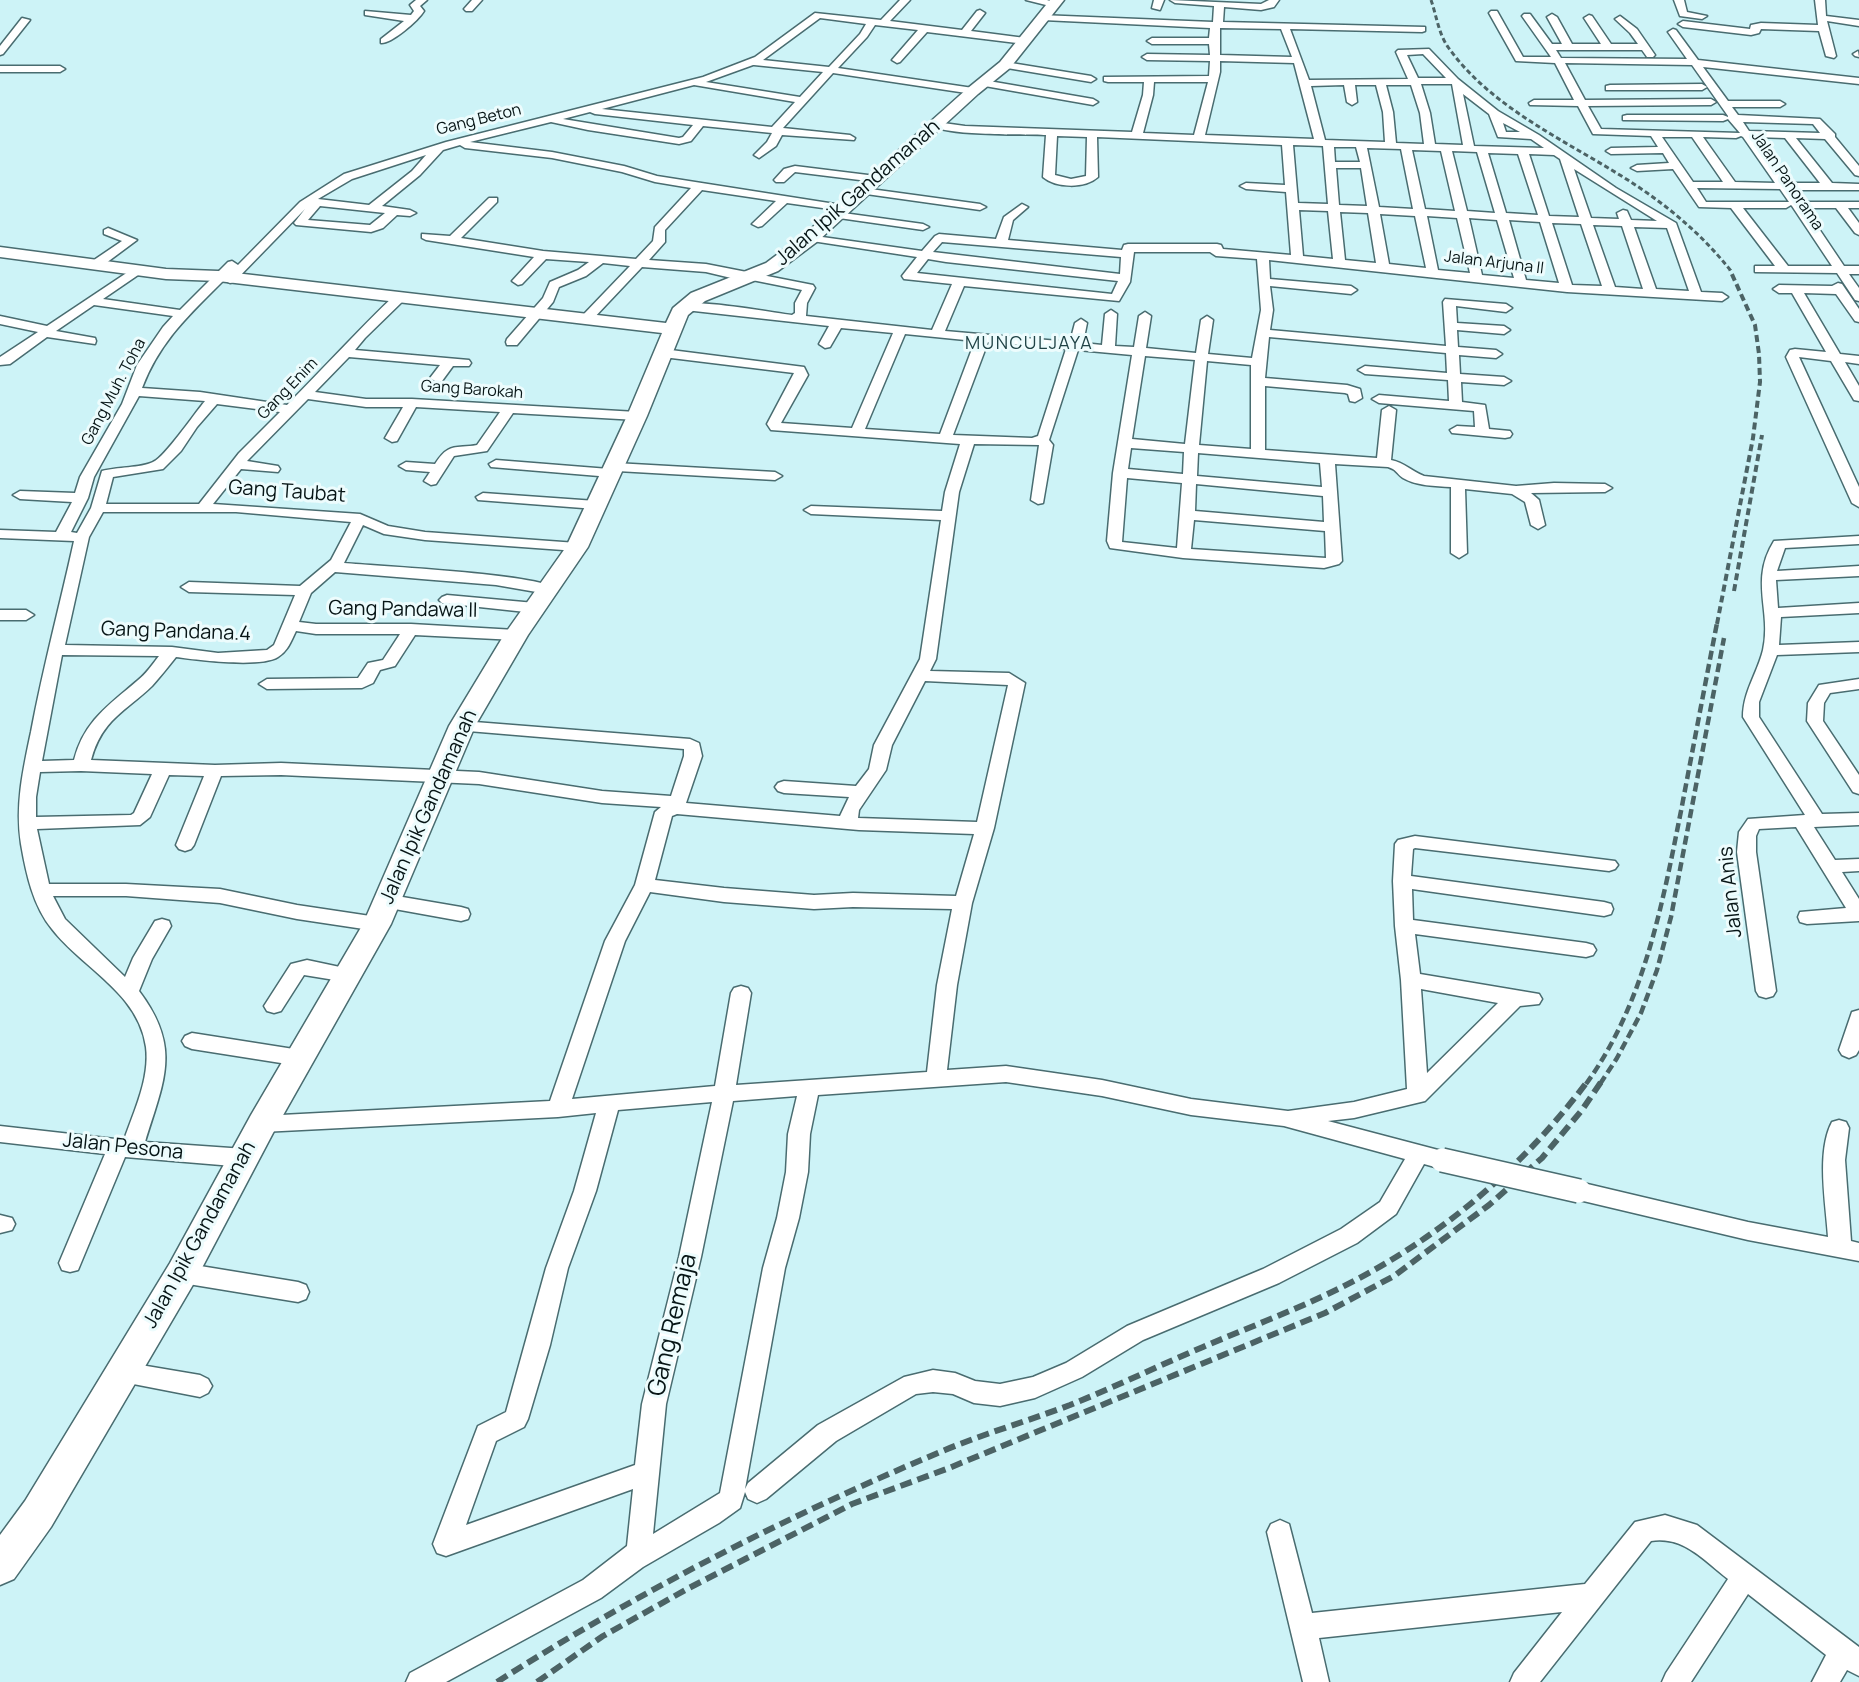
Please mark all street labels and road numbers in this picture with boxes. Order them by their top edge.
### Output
street label: Gang Beton [435,100,523,140]
street label: Jalan Ipik Gandamanah [771,115,945,271]
street label: Jalan Panorama [1747,128,1827,234]
street label: Jalan Arjuna II [1443,247,1545,279]
street label: Gang Muh. Toha [78,335,150,449]
street label: Gang Enim [254,354,322,424]
street label: Gang Barokah [420,377,524,403]
street label: Gang Taubat [228,476,346,508]
street label: Gang Pandawa II [328,597,478,623]
street label: Gang Pandana.4 [100,617,252,647]
street label: Jalan Ipik Gandamanah [375,706,483,908]
street label: Jalan Anis [1714,845,1748,939]
street label: Jalan Pesona [62,1129,184,1165]
street label: Jalan Ipik Gandamanah [139,1137,261,1333]
street label: Gang Remaja [643,1251,703,1399]

